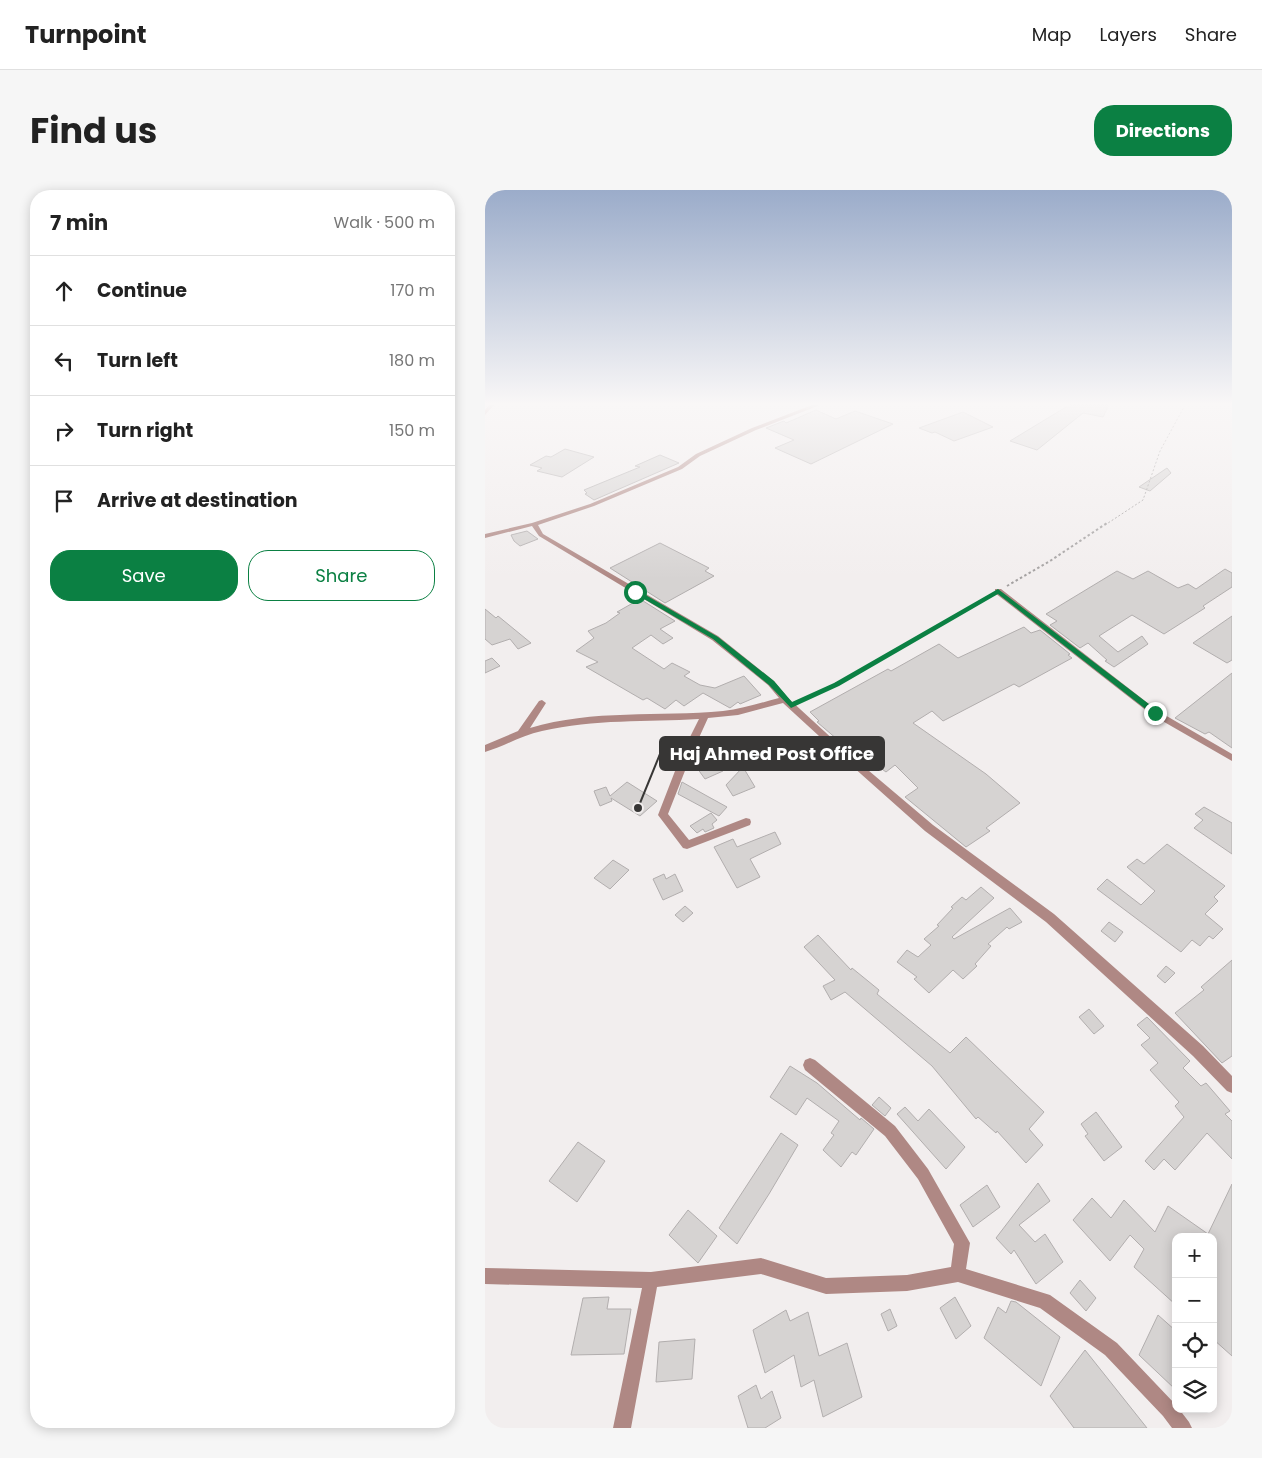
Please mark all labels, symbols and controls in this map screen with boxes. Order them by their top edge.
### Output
text: Turnpoint [25,18,146,51]
text: Map [1032,22,1072,47]
text: Layers [1100,22,1157,47]
text: Share [1185,22,1237,47]
button: Directions [1094,105,1232,156]
text: Find us [30,106,157,155]
text: 7 min [50,208,108,237]
text: Walk · 500 m [334,211,435,234]
icon: ahead [50,277,78,305]
text: Continue [97,277,187,304]
text: 170 m [390,279,435,302]
icon: left [50,347,78,375]
text: Turn left [97,347,178,374]
text: 180 m [389,349,435,372]
icon: right [50,417,78,445]
text: Turn right [97,417,193,444]
text: 150 m [389,419,435,442]
icon: arrive [50,487,78,515]
text: Arrive at destination [97,487,298,514]
button: Save [50,550,238,601]
button: Share [248,550,435,601]
route start [624,581,647,604]
route end [1144,702,1167,725]
callout: Haj Ahmed Post Office [660,737,884,770]
text: Haj Ahmed Post Office [670,741,874,766]
map controls [1172,1233,1217,1413]
button: + [1172,1233,1217,1278]
button: − [1172,1278,1217,1323]
button: locate [1172,1323,1217,1368]
button: layers [1172,1368,1217,1413]

